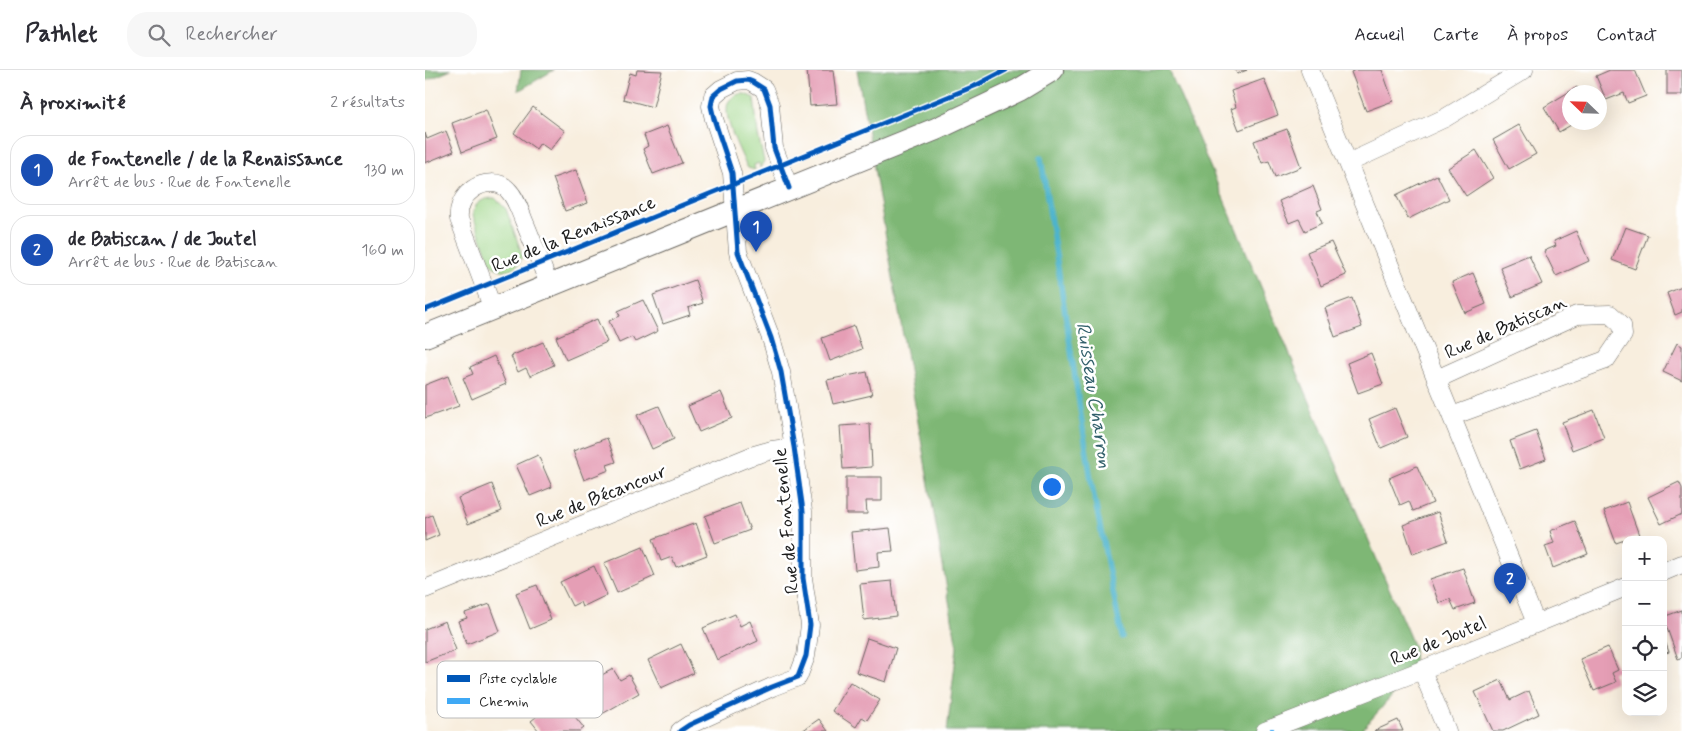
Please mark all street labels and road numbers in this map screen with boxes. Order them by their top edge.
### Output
street label: Rue de la Renaissance [488,190,659,279]
street label: Rue de Batiscan [1441,289,1571,365]
street label: Rue de Fontenelle [768,447,805,595]
street label: Rue de Bécancour [533,459,671,534]
street label: Rue de Joutel [1387,611,1490,672]

